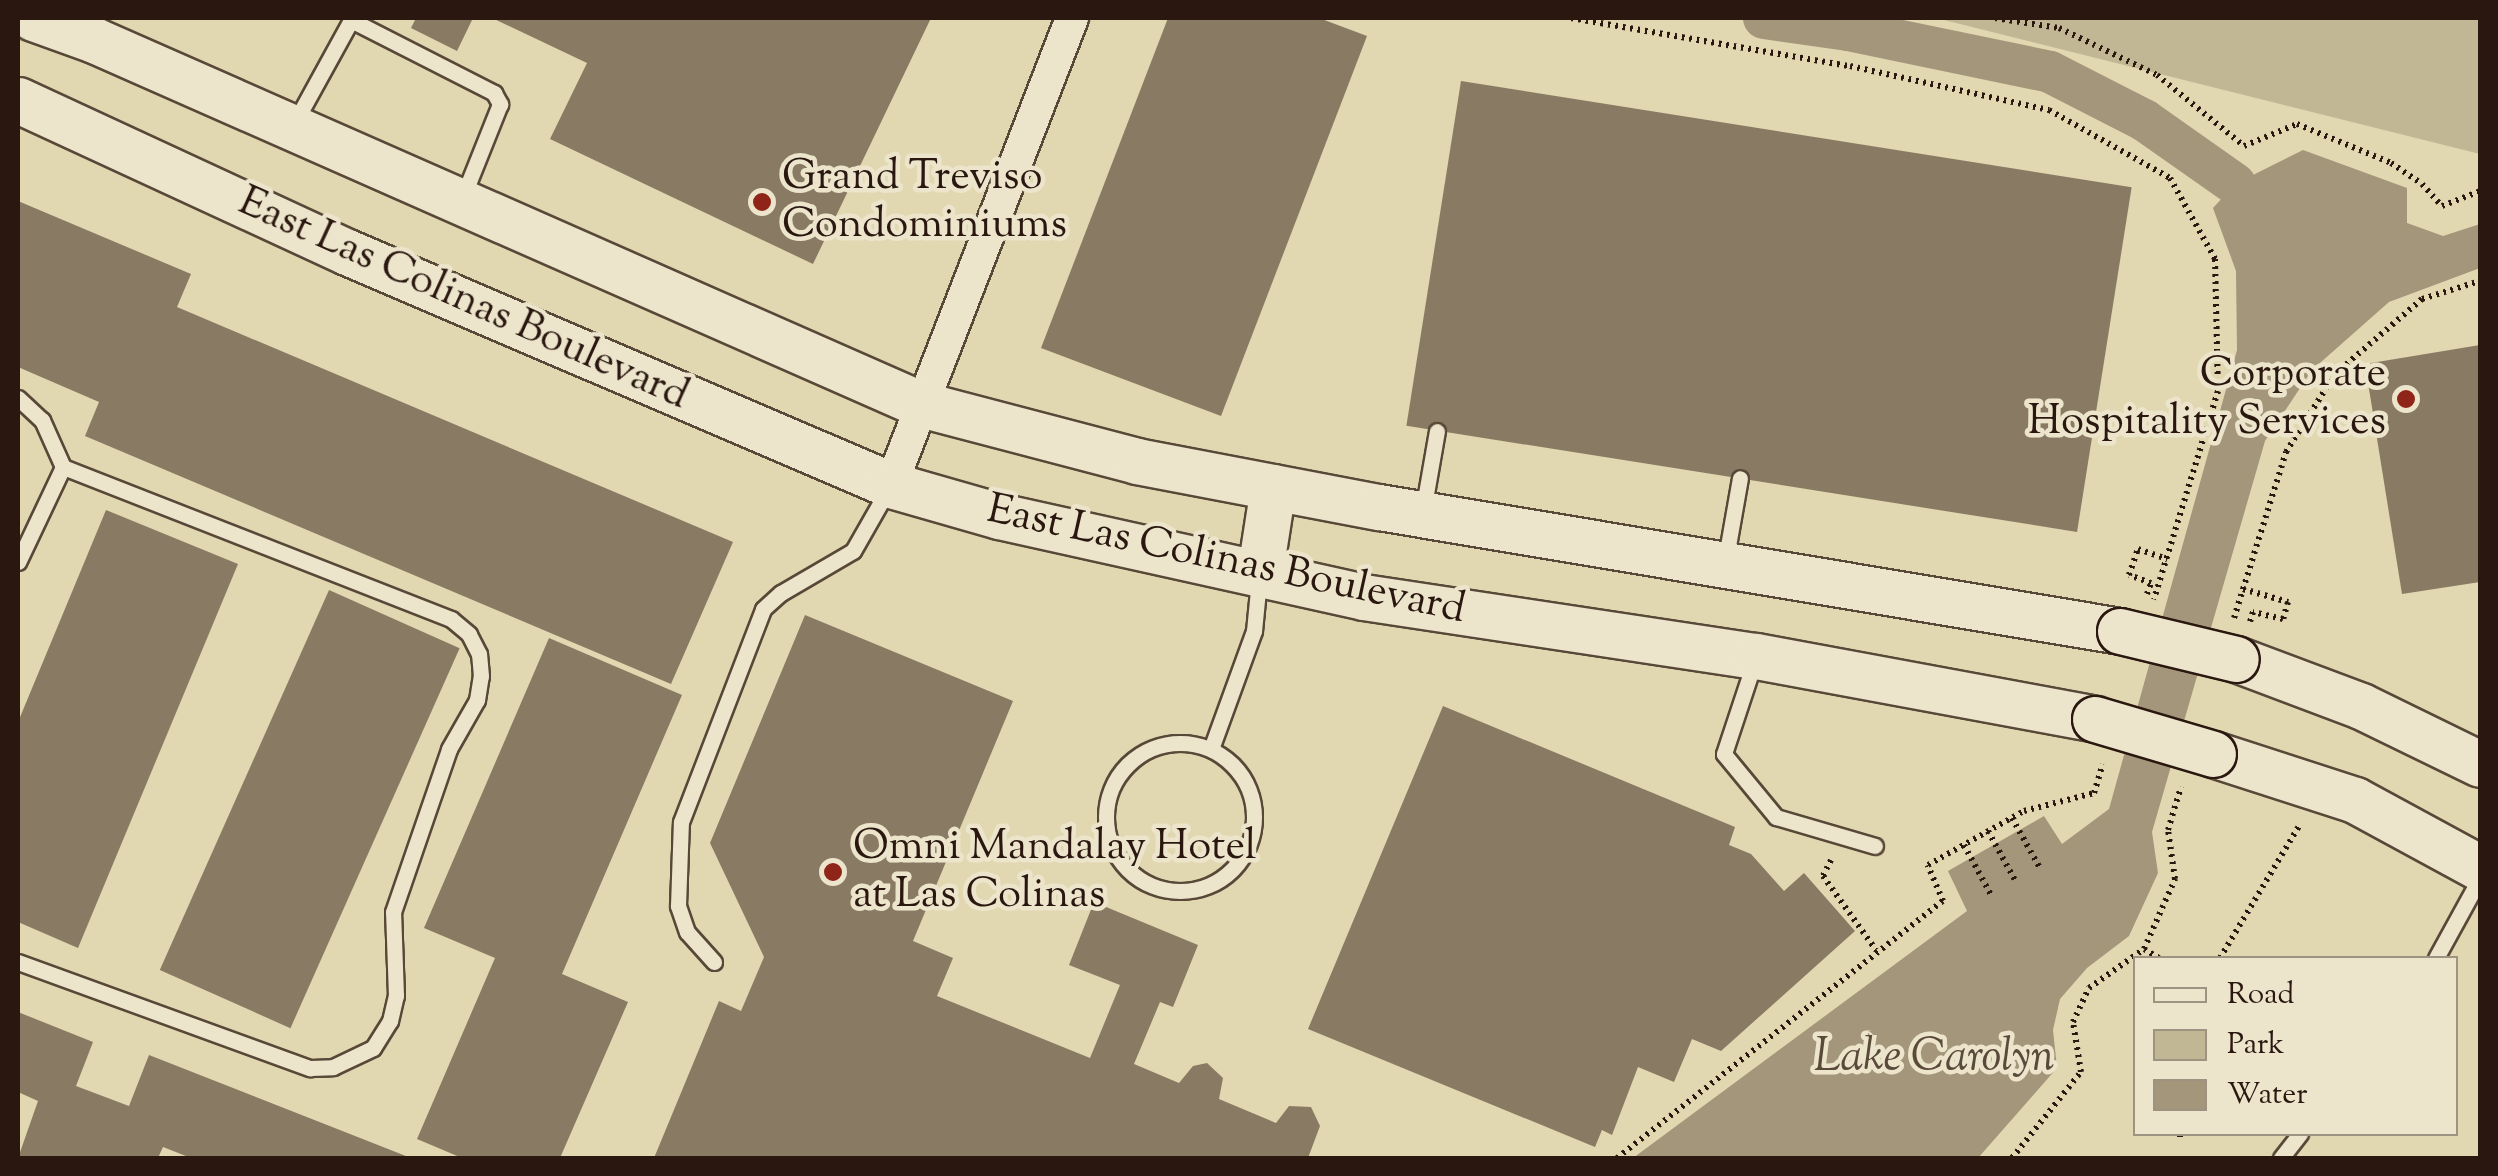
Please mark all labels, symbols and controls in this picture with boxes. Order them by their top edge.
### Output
place label: Grand Treviso Condominiums [782,153,1067,252]
street label: East Las Colinas Boulevard [230,178,696,422]
marker: Grand Treviso Condominiums [751,191,773,213]
place label: Corporate Hospitality Services [2028,350,2386,448]
marker: Corporate Hospitality Services [2395,388,2417,410]
street label: East Las Colinas Boulevard [982,486,1470,636]
place label: Omni Mandalay Hotel at Las Colinas [853,823,1256,921]
marker: Omni Mandalay Hotel at Las Colinas [822,861,844,883]
legend [2133,956,2458,1136]
text: Road [2227,974,2294,1017]
text: Park [2227,1024,2284,1067]
water label: Lake Carolyn [1813,1032,2055,1086]
text: Water [2227,1074,2308,1117]

